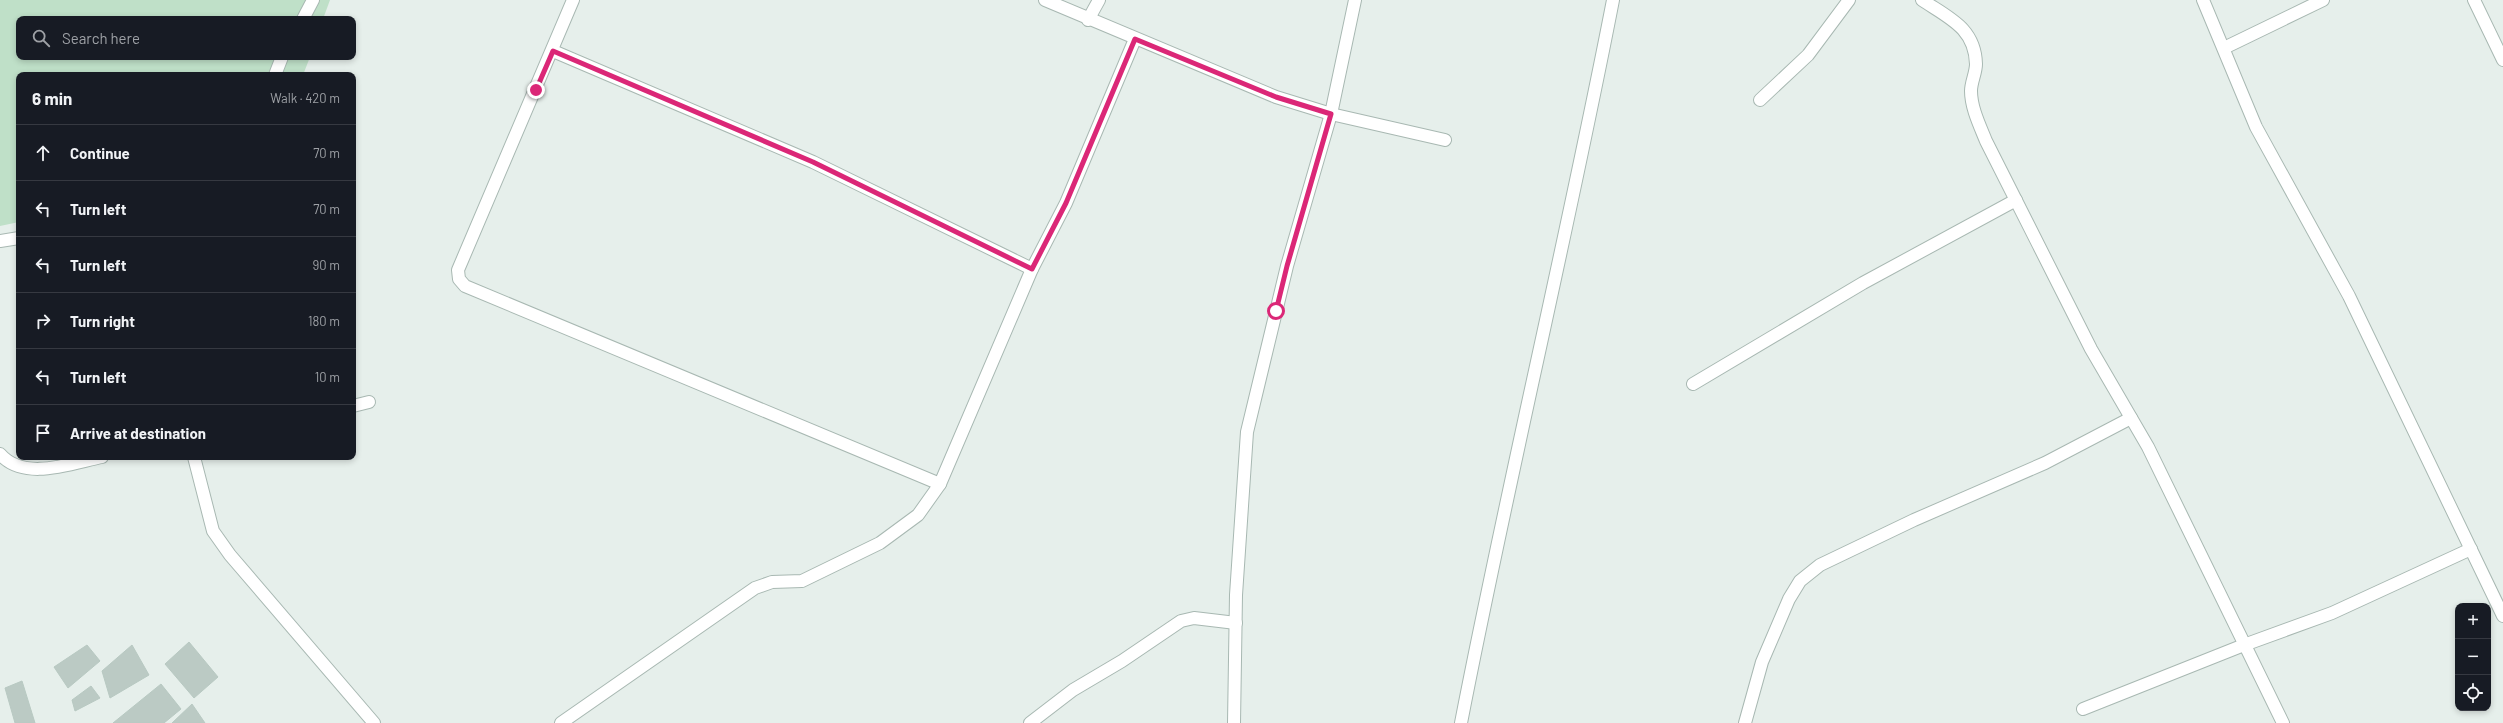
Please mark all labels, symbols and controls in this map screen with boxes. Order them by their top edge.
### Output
search box [16,16,356,60]
icon: search [30,27,52,49]
text: Search here [62,29,140,47]
route end [527,81,545,99]
text: 6 min [32,88,72,108]
text: Walk · 420 m [270,90,340,106]
icon: ahead [32,142,54,164]
text: Continue [70,144,130,162]
text: 70 m [313,145,340,161]
icon: left [32,198,54,220]
text: Turn left [70,200,126,218]
text: 70 m [313,201,340,217]
icon: left [32,254,54,276]
text: Turn left [70,256,126,274]
text: 90 m [313,257,340,273]
route start [1267,302,1285,320]
icon: right [32,310,54,332]
text: Turn right [70,312,135,330]
text: 180 m [308,313,340,329]
icon: left [32,366,54,388]
text: Turn left [70,368,126,386]
text: 10 m [315,369,340,385]
icon: arrive [32,422,54,444]
text: Arrive at destination [70,424,206,442]
map controls [2455,603,2491,711]
button: + [2455,603,2491,639]
button: − [2455,639,2491,675]
button: locate [2455,675,2491,711]

